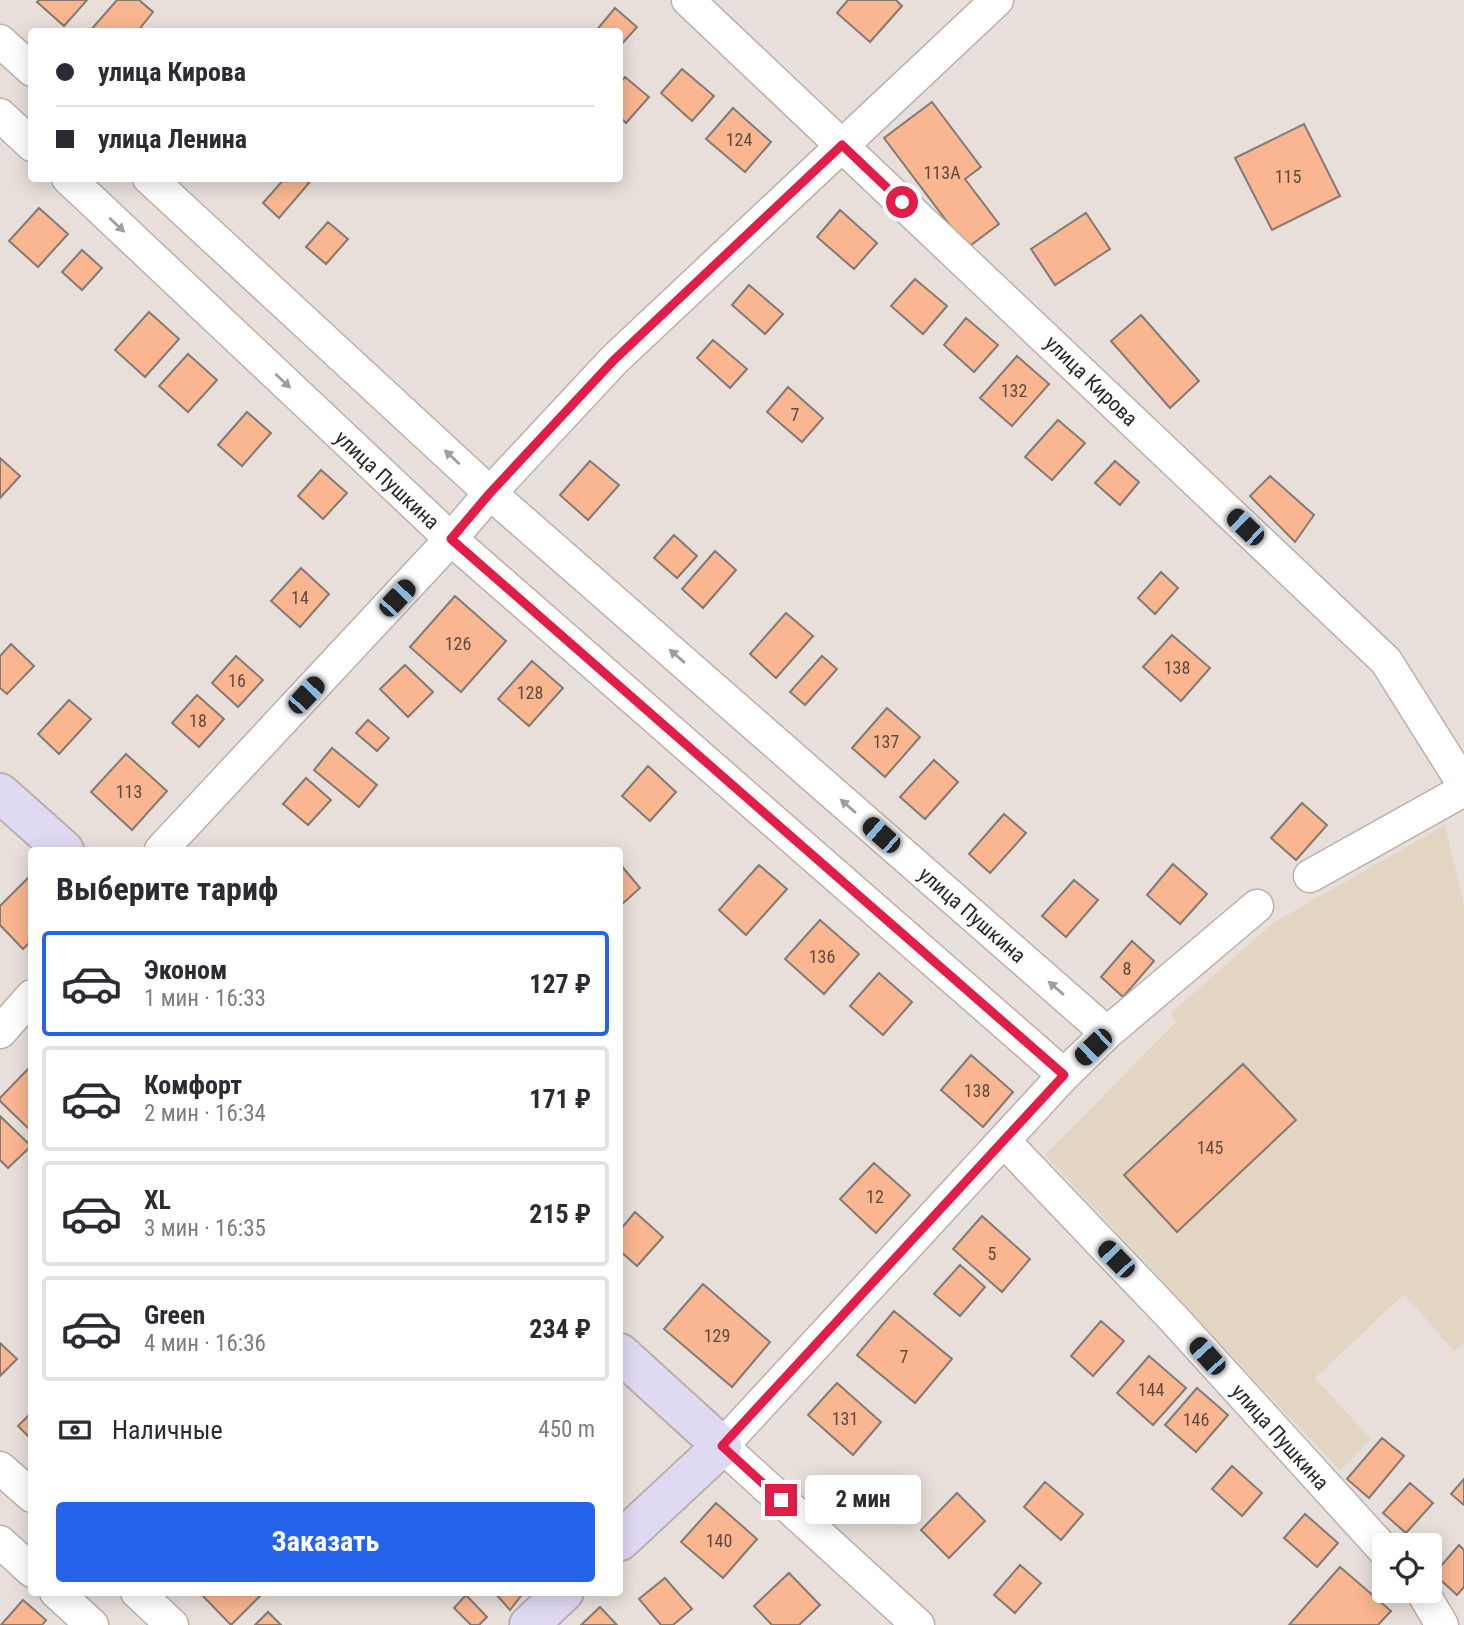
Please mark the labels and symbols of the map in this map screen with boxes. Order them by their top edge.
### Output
house number: 124 [726,129,752,150]
house number: 113А [923,162,961,183]
house number: 115 [1275,166,1301,187]
route start [886,186,918,218]
one-way arrow [108,217,125,233]
street label: улица Кирова [1040,331,1142,431]
one-way arrow [274,373,291,389]
house number: 132 [1001,380,1027,401]
house number: 7 [791,404,800,425]
street label: улица Пушкина [330,426,444,534]
one-way arrow [443,449,461,465]
car [1223,505,1268,549]
car [375,575,420,621]
house number: 14 [291,587,309,608]
house number: 126 [445,633,471,654]
one-way arrow [668,648,686,664]
house number: 138 [1164,657,1190,678]
house number: 16 [228,670,246,691]
car [284,672,329,718]
house number: 128 [517,682,543,703]
house number: 18 [189,710,207,731]
house number: 137 [873,731,899,752]
house number: 113 [116,781,142,802]
one-way arrow [839,798,857,814]
car [859,813,904,857]
street label: улица Пушкина [914,862,1030,968]
house number: 136 [809,946,835,967]
house number: 8 [1123,958,1131,979]
one-way arrow [1048,981,1065,997]
car [1071,1025,1116,1069]
house number: 138 [964,1080,990,1101]
house number: 145 [1197,1137,1223,1158]
house number: 12 [866,1186,884,1207]
car [1094,1237,1139,1281]
house number: 5 [988,1243,997,1264]
house number: 129 [704,1325,730,1346]
car [1186,1333,1229,1379]
house number: 7 [900,1346,909,1367]
house number: 144 [1138,1379,1164,1400]
street label: улица Пушкина [1226,1379,1334,1495]
house number: 131 [832,1408,858,1429]
house number: 146 [1183,1409,1209,1430]
callout: 2 мин [806,1476,921,1524]
route end [765,1484,797,1516]
house number: 140 [706,1530,732,1551]

